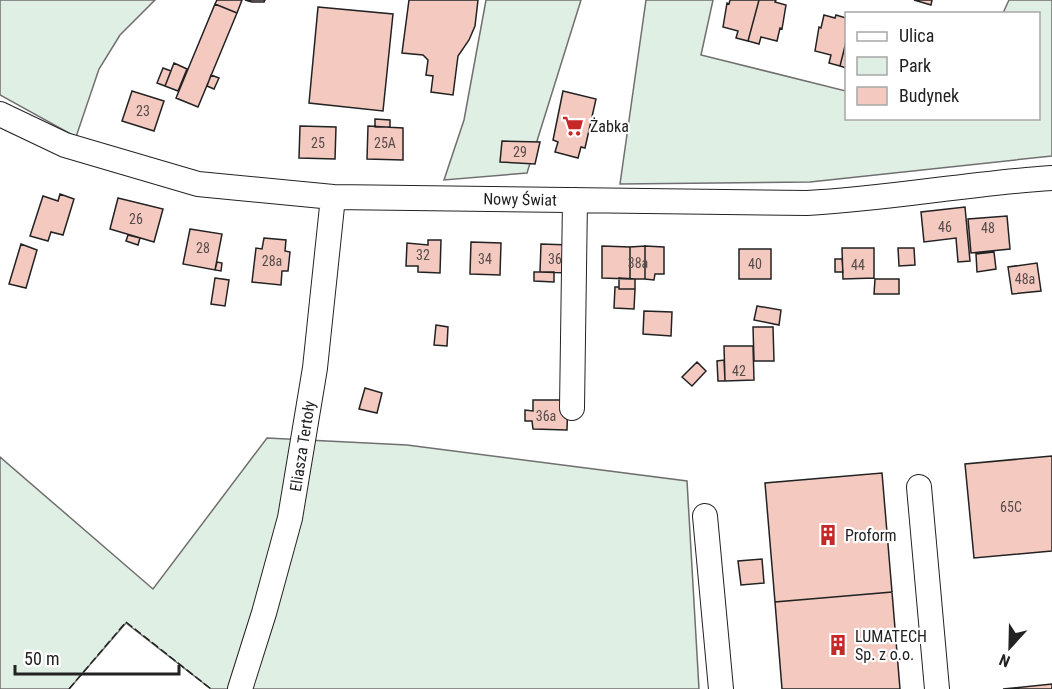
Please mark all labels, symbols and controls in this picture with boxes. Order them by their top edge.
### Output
legend [845,12,1040,120]
text: Ulica [899,25,934,46]
text: Park [899,55,931,76]
text: Budynek [899,85,959,106]
house number: 23 [136,103,150,119]
supermarket icon: Żabka [561,114,585,138]
place label: Żabka [590,117,629,136]
house number: 25 [311,135,325,151]
house number: 25A [374,135,396,151]
house number: 29 [513,144,527,160]
street label: Nowy Świat [483,189,557,210]
house number: 26 [129,211,143,227]
house number: 46 [938,219,952,235]
house number: 48 [981,220,995,236]
house number: 28 [196,240,210,256]
house number: 32 [416,247,430,263]
house number: 34 [478,251,492,267]
house number: 36 [548,251,562,267]
house number: 28a [262,253,282,269]
house number: 38a [628,255,648,271]
house number: 40 [748,256,762,272]
house number: 44 [851,257,865,273]
house number: 48a [1015,271,1035,287]
house number: 42 [732,363,746,379]
street label: Eliasza Tertoły [286,399,319,493]
house number: 36a [536,408,556,424]
house number: 65C [1000,499,1022,515]
building icon: Proform [816,523,840,547]
place label: Proform [845,526,897,545]
north arrow [980,617,1040,677]
place label: LUMATECH Sp. z o.o. [855,627,927,664]
building icon: LUMATECH Sp. z o.o. [826,633,850,657]
scale bar [15,638,178,676]
text: 50 m [24,648,59,669]
text: N [996,650,1013,671]

